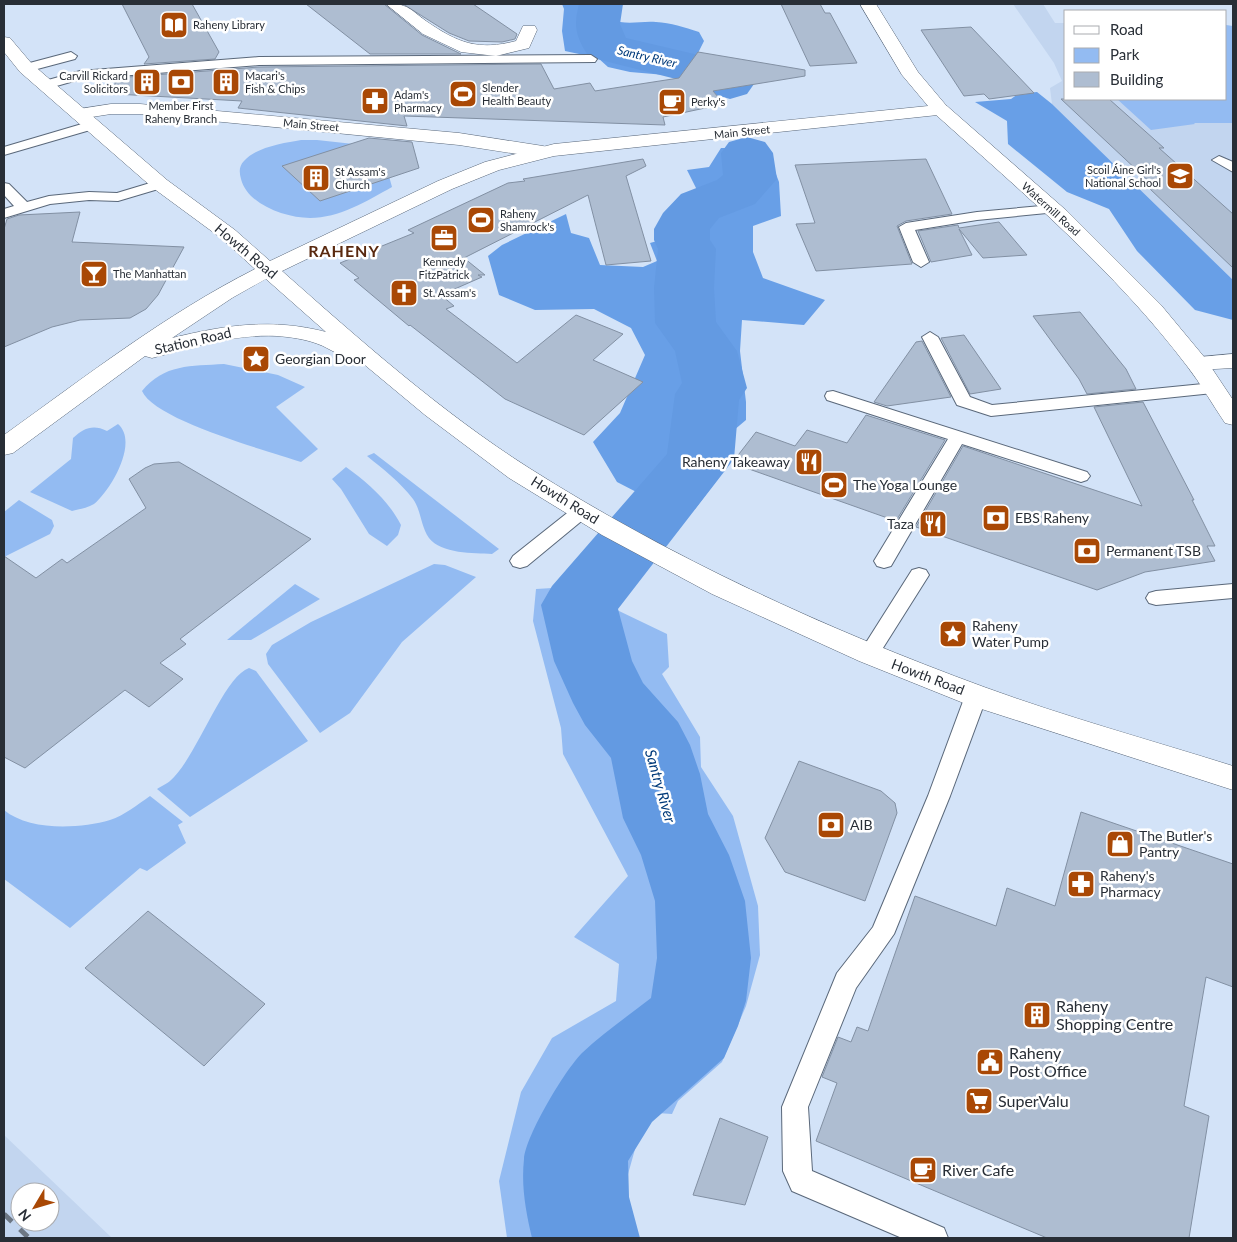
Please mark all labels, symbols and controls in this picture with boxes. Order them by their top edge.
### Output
library icon: Raheny Library [159,10,189,40]
legend [1064,10,1227,100]
place label: Raheny Library [193,18,265,31]
text: Road [1110,20,1143,38]
water label: Santry River [616,42,679,71]
text: Park [1110,45,1140,63]
building icon: Carvill Rickard Solicitors [132,67,162,97]
bank icon: Member First Raheny Branch [166,67,196,97]
building icon: Macari's Fish & Chips [211,67,241,97]
place label: Carvill Rickard Solicitors [59,69,128,95]
place label: Macari's Fish & Chips [245,69,305,95]
text: Building [1110,70,1163,88]
sports icon: Slender Health Beauty [448,79,478,109]
place label: Slender Health Beauty [482,81,551,107]
pharmacy icon: Adam's Pharmacy [360,86,390,116]
cafe icon: Perky's [657,87,687,117]
place label: Adam's Pharmacy [394,88,442,114]
place label: Perky's [691,95,726,108]
place label: Member First Raheny Branch [145,99,217,125]
street label: Main Street [283,116,340,133]
street label: Main Street [713,122,771,141]
school or university icon: Scoil Áine Girl's National School [1165,161,1195,191]
building icon: St Assam's Church [301,163,331,193]
place label: Scoil Áine Girl's National School [1085,163,1161,189]
place label: St Assam's Church [335,165,386,191]
street label: Watermill Road [1019,179,1083,238]
sports icon: Raheny Shamrock's [466,205,496,235]
place label: Raheny Shamrock's [500,207,555,233]
street label: Howth Road [211,219,281,282]
office icon: Kennedy FitzPatrick [429,223,459,253]
district label: RAHENY [308,241,380,260]
place label: Kennedy FitzPatrick [419,255,470,281]
bar icon: The Manhattan [79,259,109,289]
place label: The Manhattan [113,267,186,280]
church icon: St. Assam's [389,278,419,308]
place label: St. Assam's [423,286,476,299]
street label: Station Road [153,323,233,358]
place icon: Georgian Door [241,344,271,374]
place label: Georgian Door [275,350,366,367]
restaurant icon: Raheny Takeaway [794,447,824,477]
place label: Raheny Takeaway [682,453,791,470]
sports icon: The Yoga Lounge [819,470,849,500]
street label: Howth Road [528,472,602,527]
place label: The Yoga Lounge [853,476,957,493]
bank icon: EBS Raheny [981,503,1011,533]
restaurant icon: Taza [918,509,948,539]
place label: EBS Raheny [1015,509,1090,526]
place label: Taza [887,515,914,532]
bank icon: Permanent TSB [1072,536,1102,566]
place label: Permanent TSB [1106,542,1201,559]
place label: Raheny Water Pump [972,617,1049,650]
place icon: Raheny Water Pump [938,619,968,649]
street label: Howth Road [889,655,967,698]
water label: Santry River [642,747,680,825]
bank icon: AIB [816,810,846,840]
place label: AIB [850,816,872,833]
place label: The Butler's Pantry [1139,827,1212,860]
shop icon: The Butler's Pantry [1105,829,1135,859]
place label: Raheny's Pharmacy [1100,867,1161,900]
pharmacy icon: Raheny's Pharmacy [1066,869,1096,899]
place label: Raheny Shopping Centre [1056,996,1173,1033]
building icon: Raheny Shopping Centre [1022,1000,1052,1030]
place label: Raheny Post Office [1009,1043,1087,1080]
public building icon: Raheny Post Office [975,1047,1005,1077]
supermarket icon: SuperValu [964,1086,994,1116]
place label: SuperValu [998,1091,1069,1110]
cafe icon: River Cafe [908,1155,938,1185]
place label: River Cafe [942,1160,1014,1179]
north arrow [10,1182,60,1232]
text: N [14,1206,34,1225]

